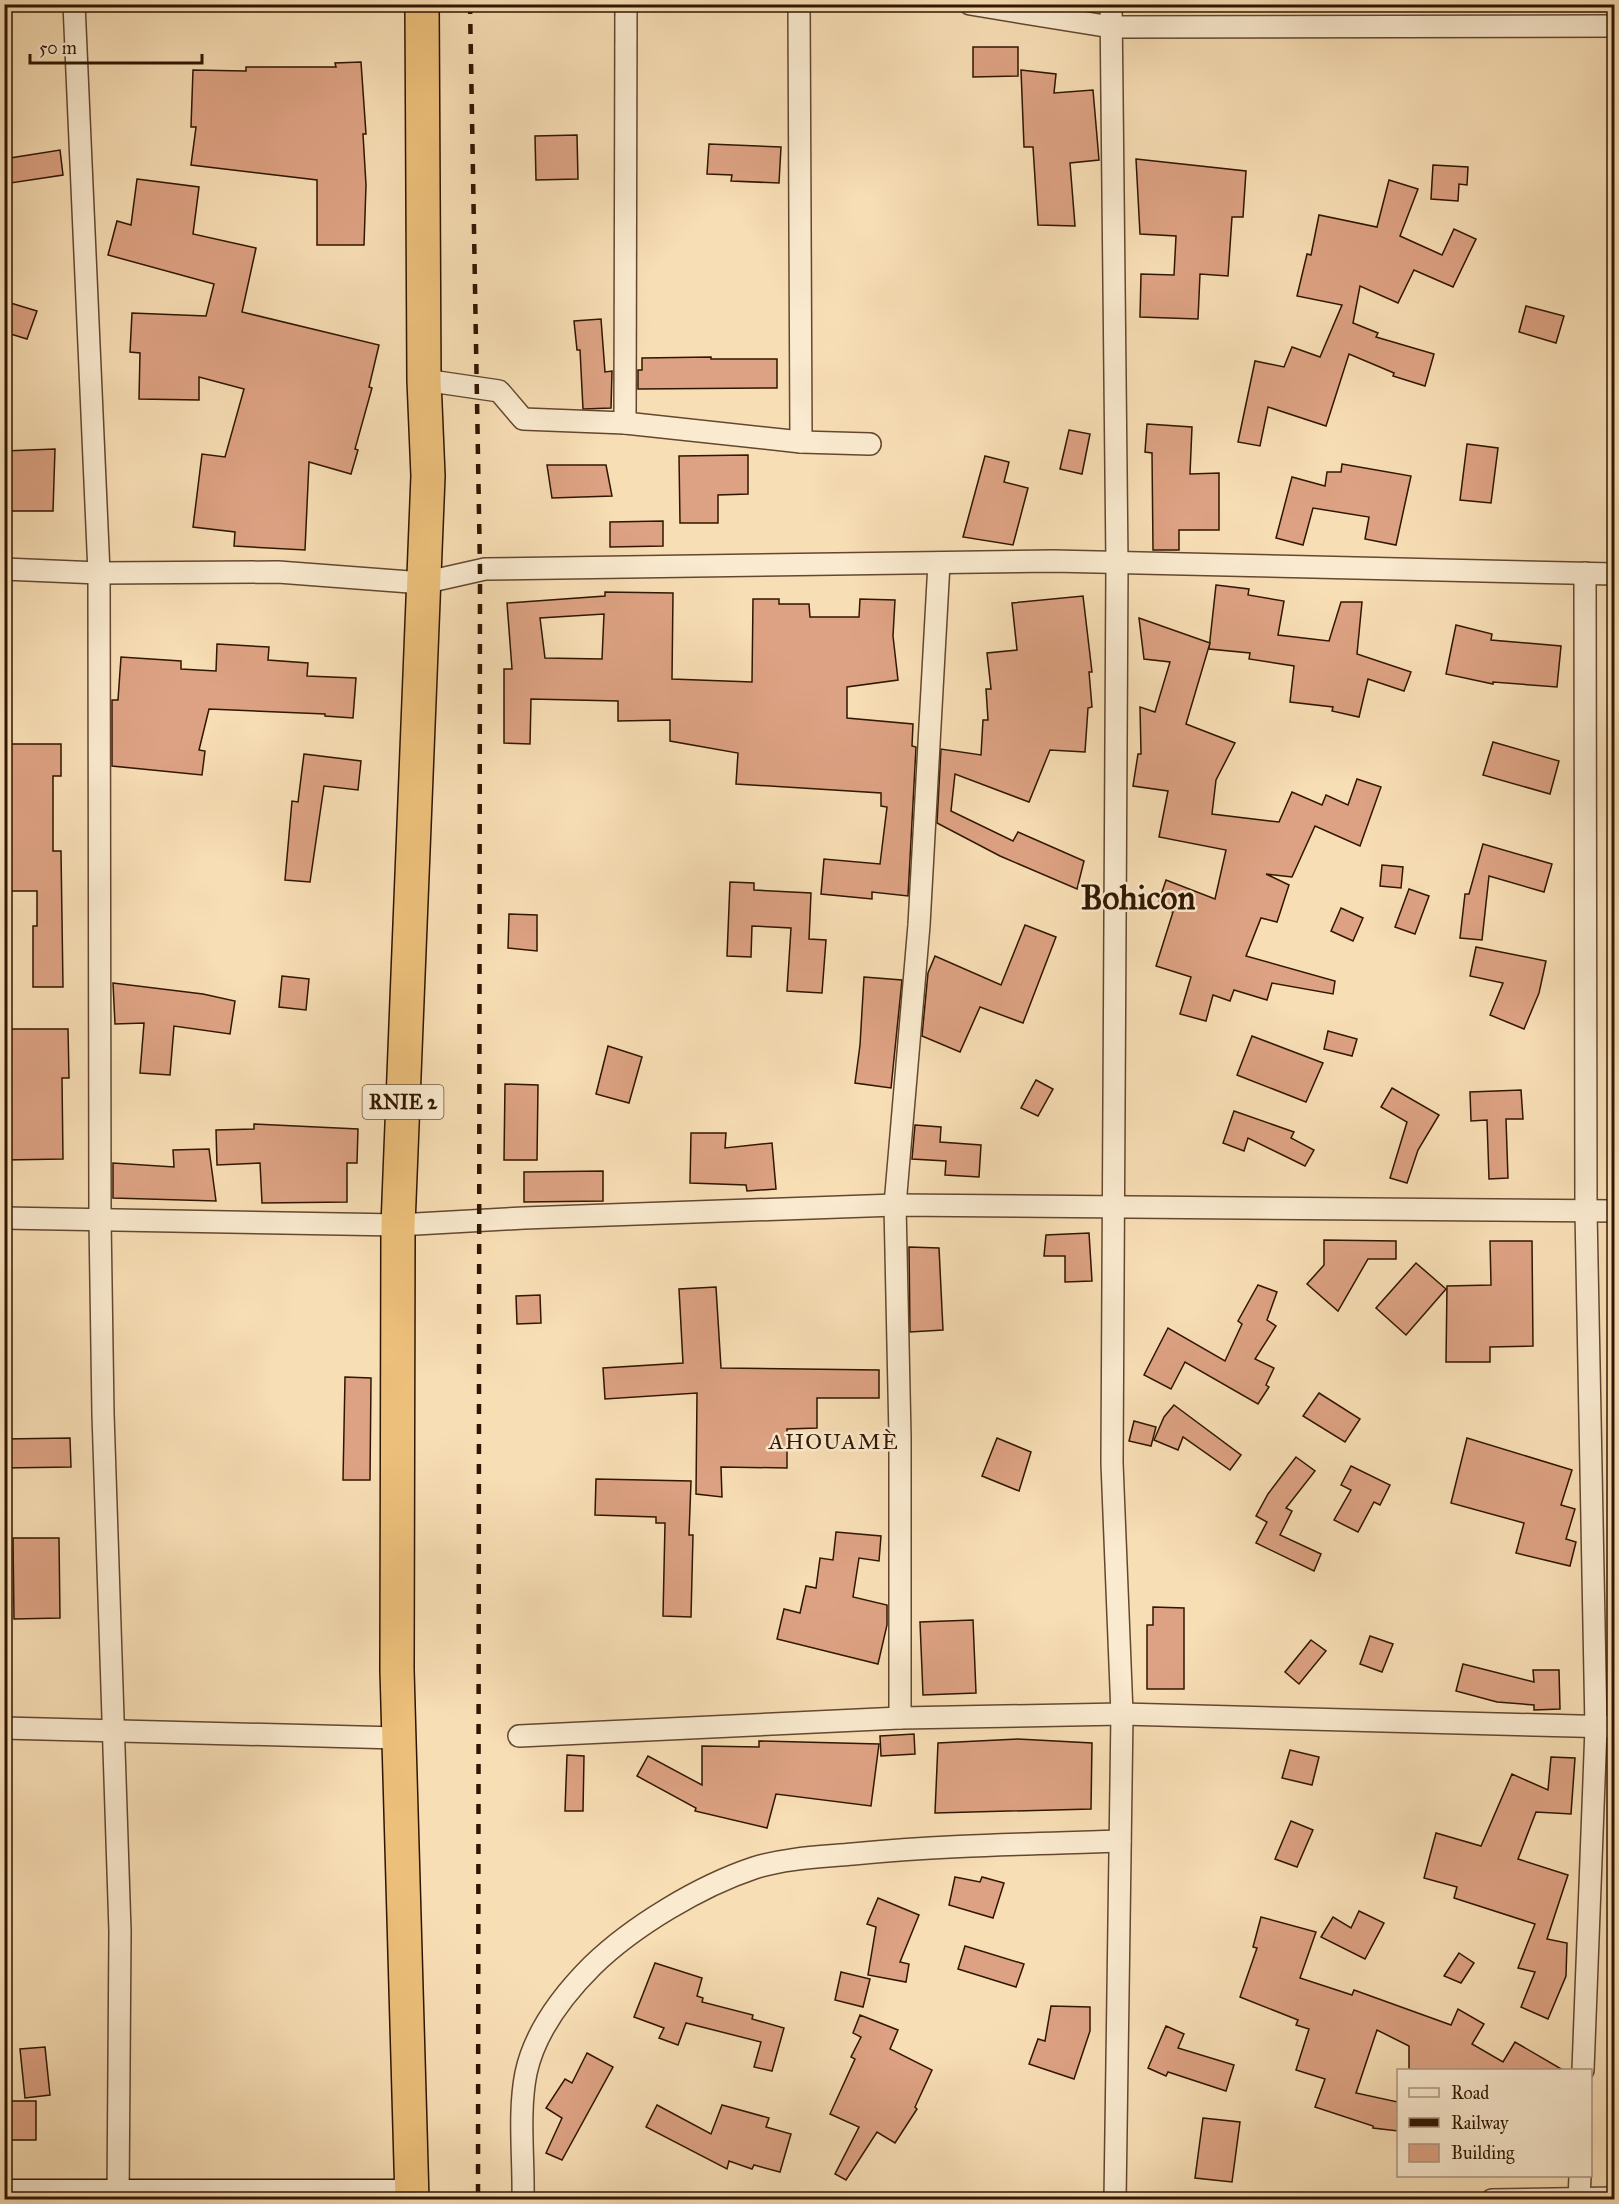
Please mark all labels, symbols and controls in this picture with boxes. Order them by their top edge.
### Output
scale bar [30,27,202,65]
text: 50 m [39,37,77,59]
district label: Bohicon [1081,878,1195,918]
road number: RNIE 2 [362,1085,444,1119]
district label: AHOUAMÈ [768,1428,899,1455]
legend [1397,2069,1592,2177]
text: Road [1451,2082,1489,2104]
text: Railway [1451,2112,1509,2134]
text: Building [1451,2142,1515,2165]

